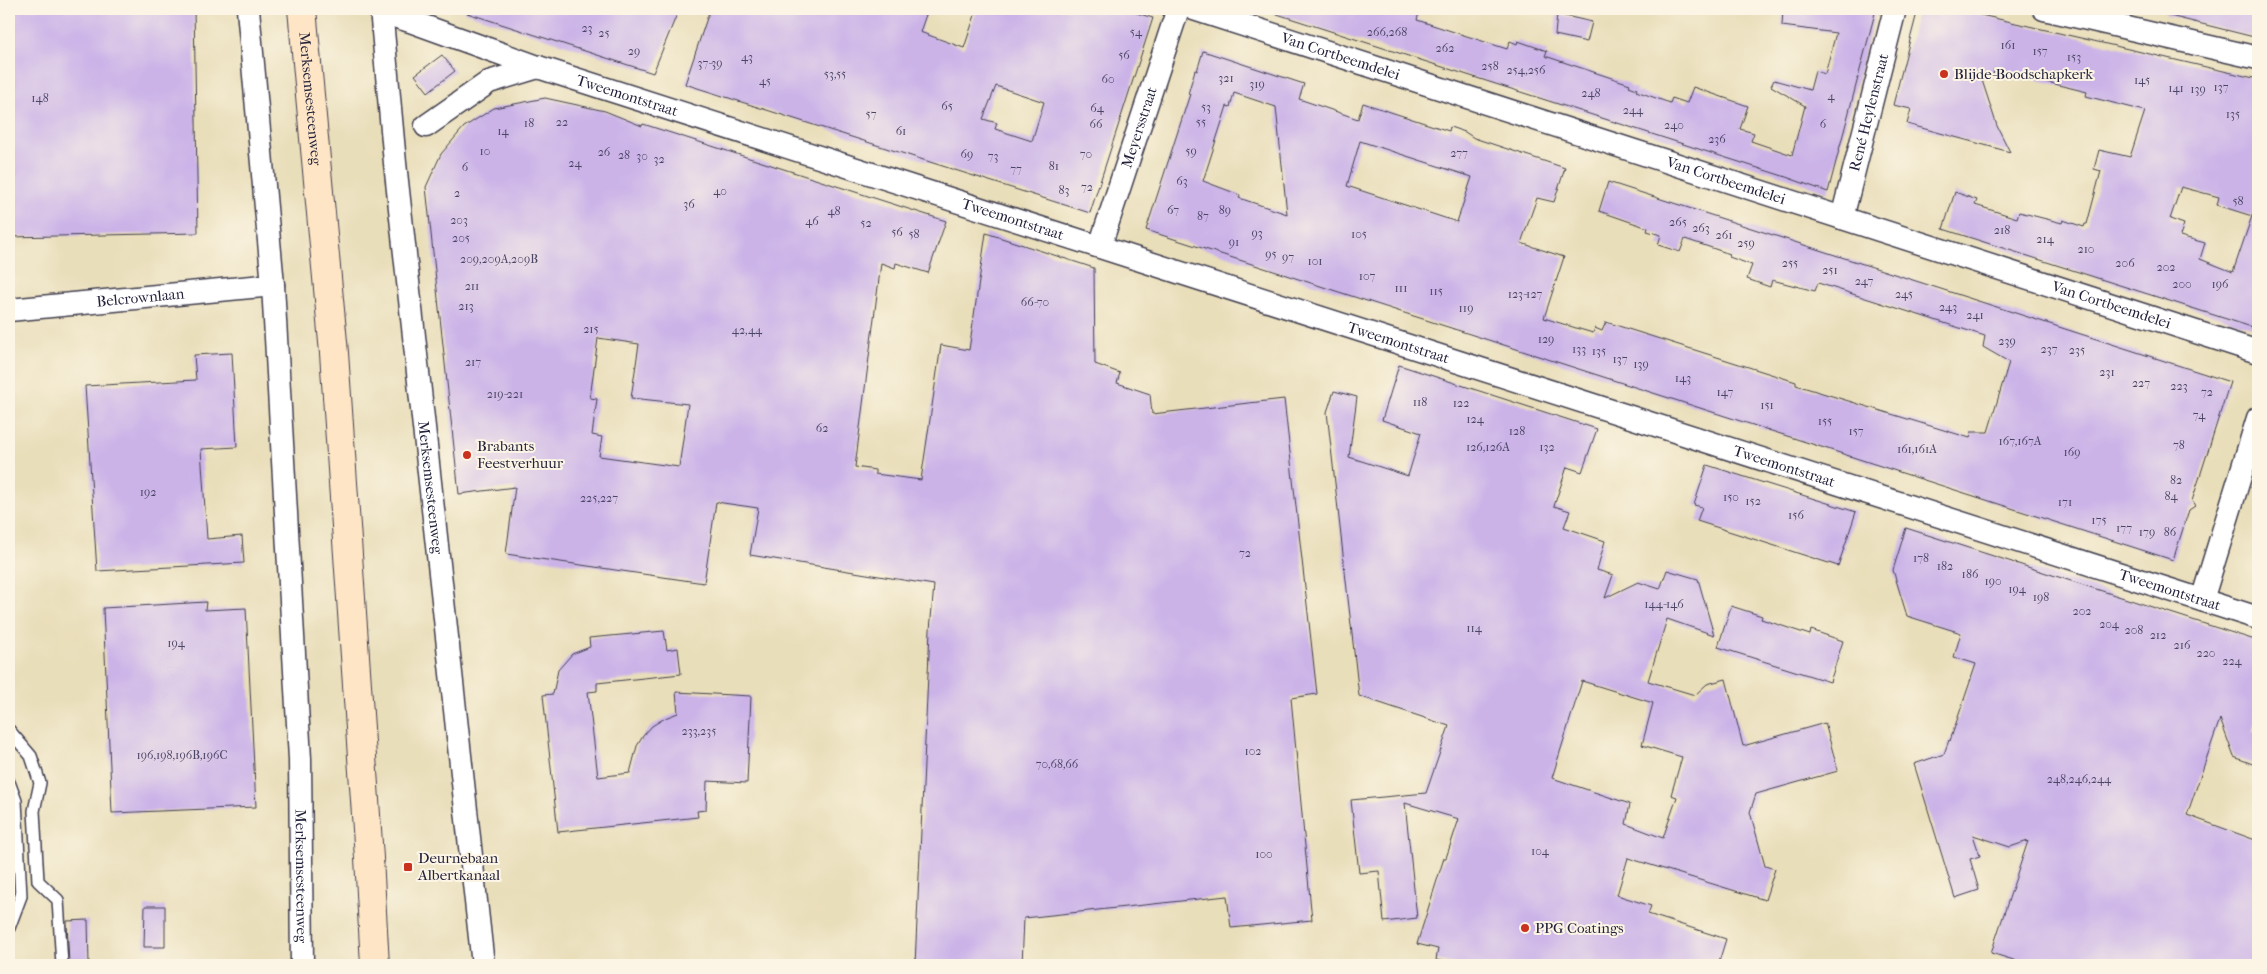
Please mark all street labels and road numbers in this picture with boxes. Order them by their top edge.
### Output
street label: Van Cortbeemdelei [1278,28,1403,84]
street label: Merksemsesteenweg [295,31,326,167]
street label: René Heylenstraat [1845,51,1893,173]
street label: Tweemontstraat [574,71,681,120]
street label: Meyersstraat [1117,84,1161,170]
street label: Van Cortbeemdelei [1663,153,1788,208]
street label: Tweemontstraat [960,194,1067,244]
street label: Van Cortbeemdelei [2049,277,2174,332]
street label: Belcrownlaan [96,284,185,311]
street label: Tweemontstraat [1345,318,1452,368]
street label: Merksemsesteenweg [414,420,447,556]
street label: Tweemontstraat [1731,441,1838,491]
street label: Tweemontstraat [2117,565,2224,615]
street label: Merksemsesteenweg [291,809,311,944]

